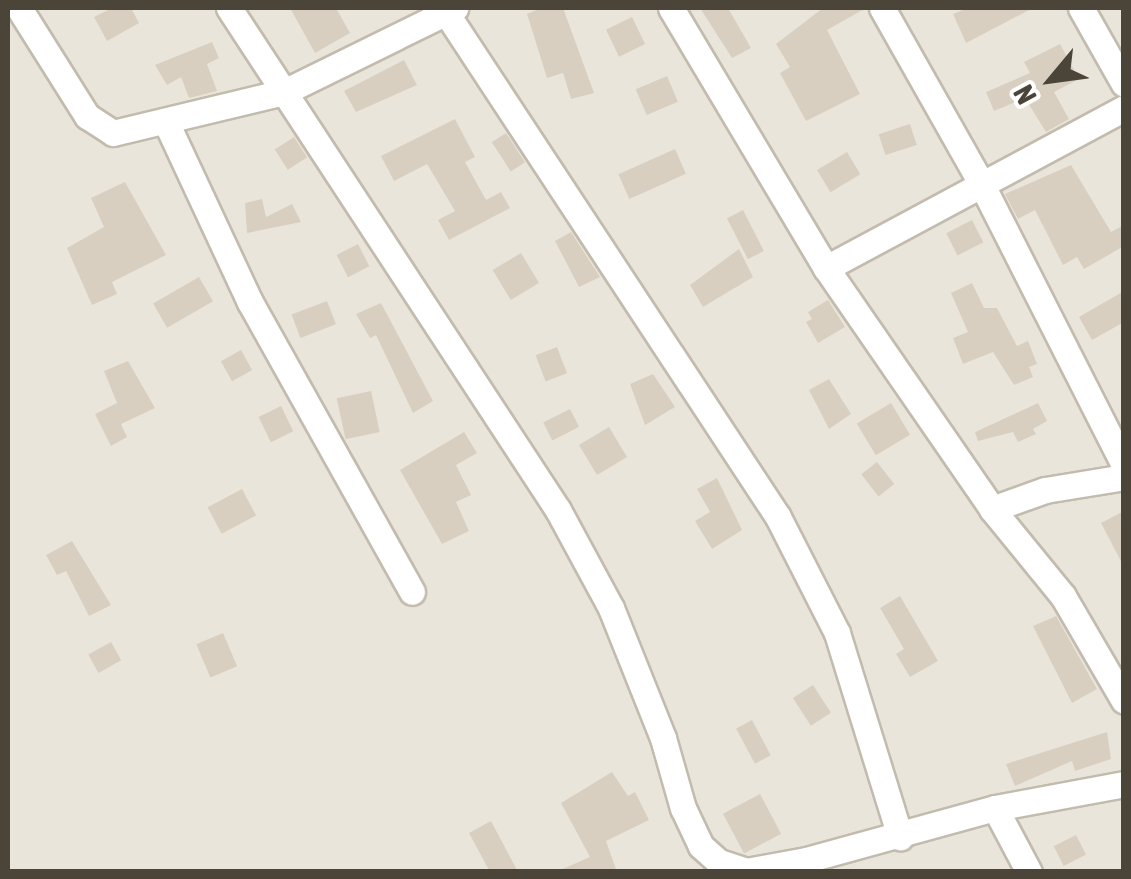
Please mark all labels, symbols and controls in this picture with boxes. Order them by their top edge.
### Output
north arrow [1001,30,1101,130]
text: N [1007,80,1043,110]

